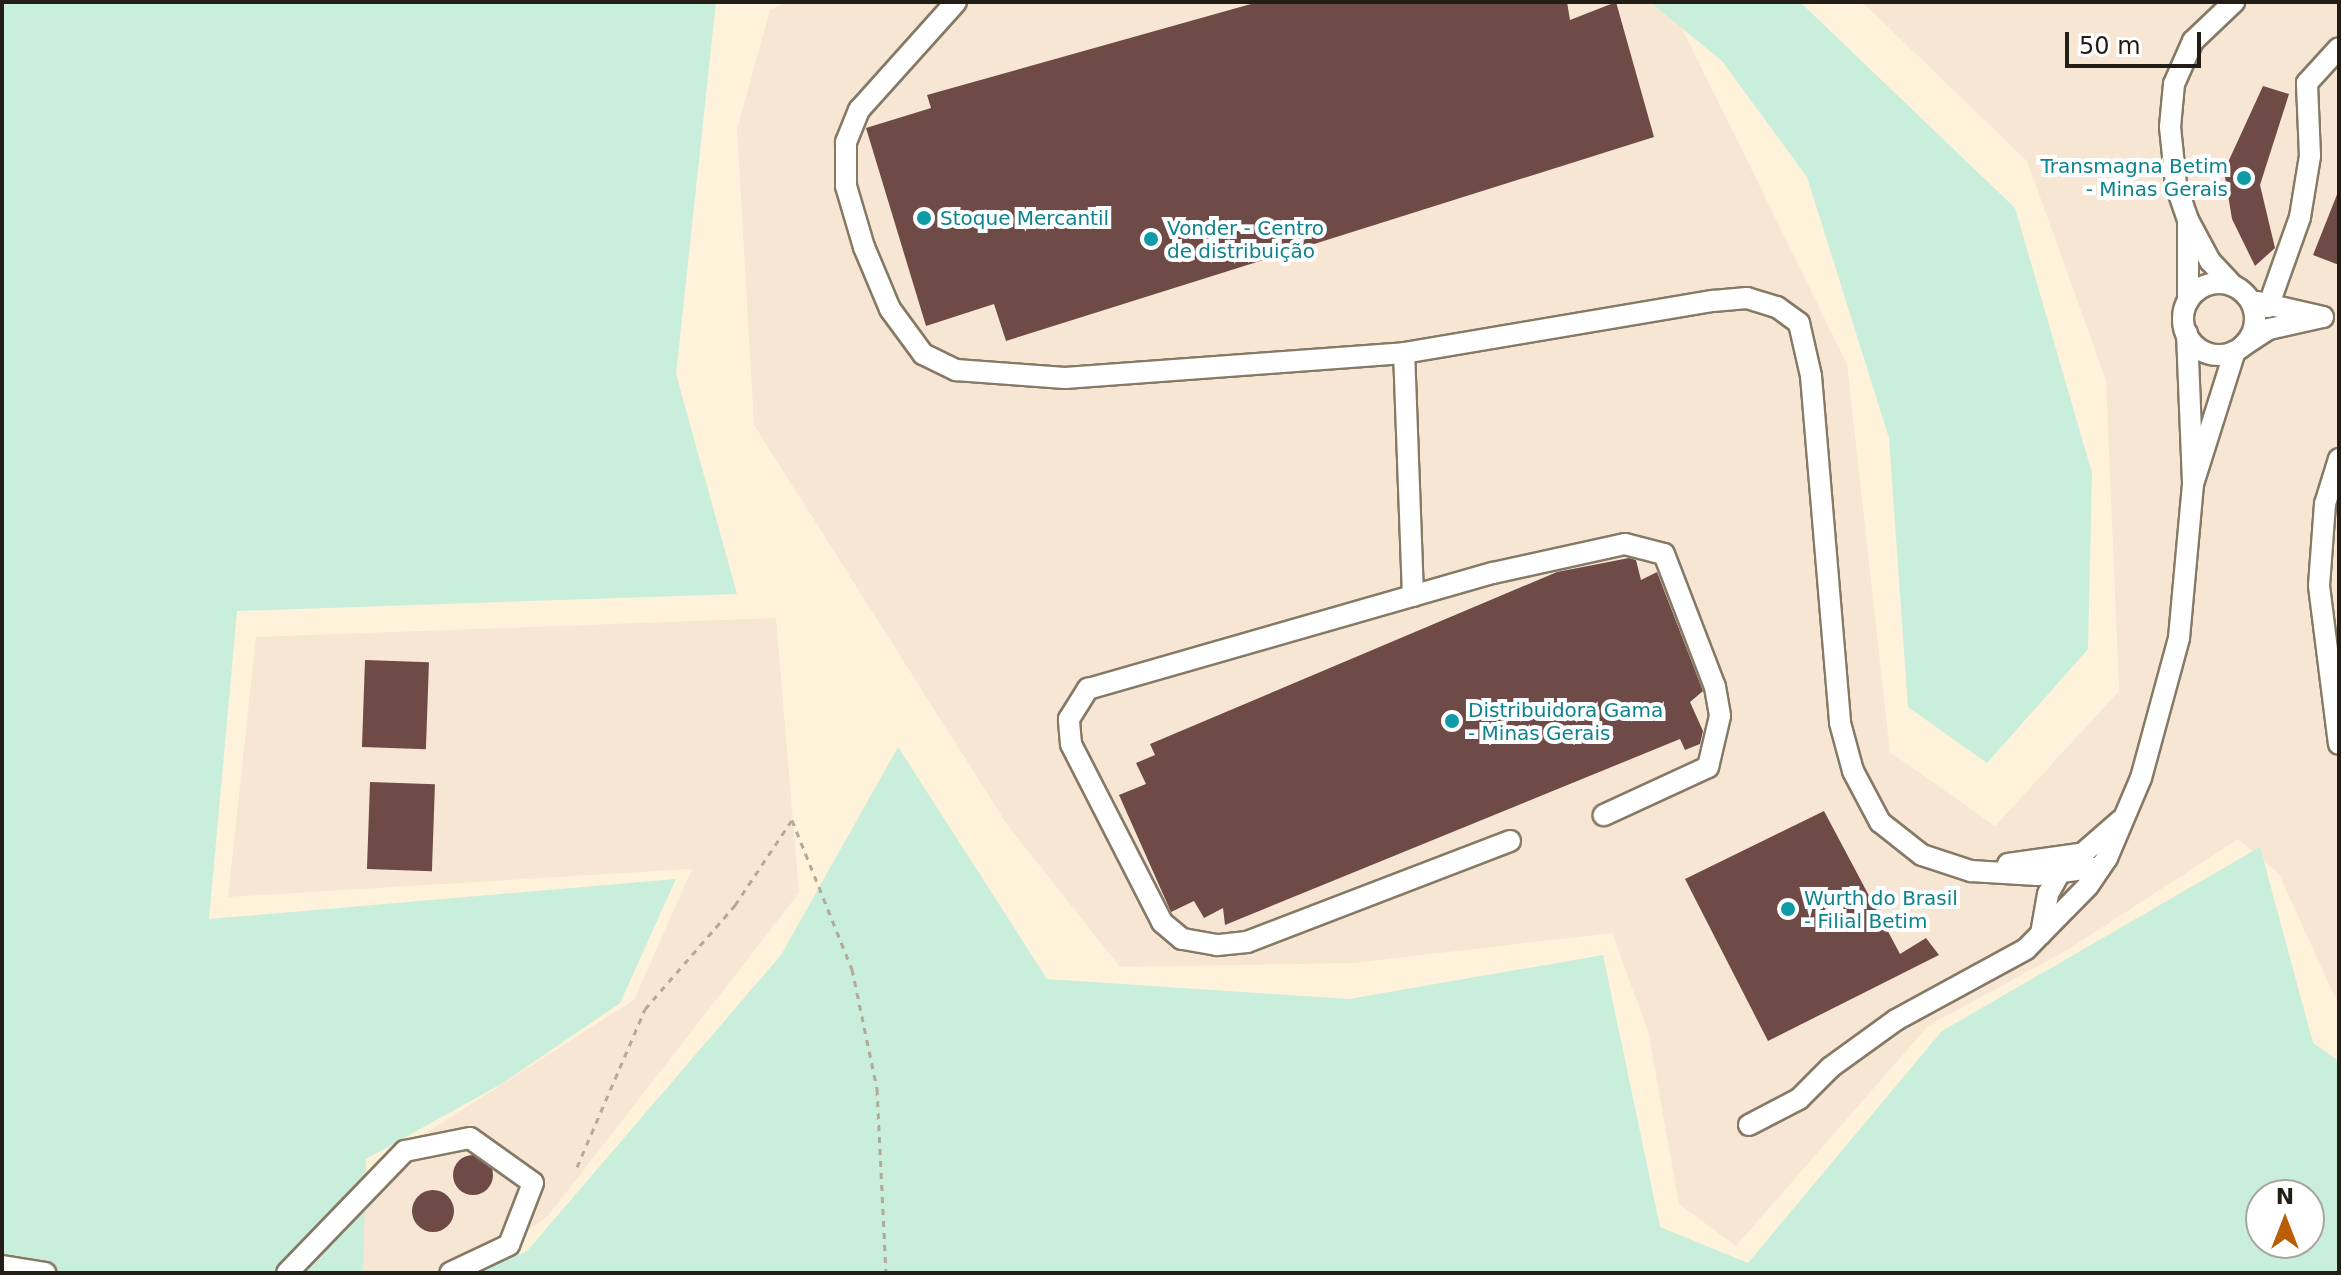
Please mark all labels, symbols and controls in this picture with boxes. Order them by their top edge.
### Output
scale bar [2069,16,2205,66]
text: 50 m [2079,32,2141,60]
place label: Transmagna Betim - Minas Gerais [2041,154,2228,201]
marker: Transmagna Betim - Minas Gerais [2235,169,2253,187]
place label: Stoque Mercantil [940,206,1109,230]
marker: Stoque Mercantil [915,209,933,227]
place label: Vonder - Centro de distribuição [1167,216,1324,263]
marker: Vonder - Centro de distribuição [1142,230,1160,248]
place label: Distribuidora Gama - Minas Gerais [1468,698,1663,745]
marker: Distribuidora Gama - Minas Gerais [1443,712,1461,730]
place label: Wurth do Brasil - Filial Betim [1804,886,1958,933]
marker: Wurth do Brasil - Filial Betim [1779,900,1797,918]
north arrow [2245,1179,2325,1259]
text: N [2276,1184,2294,1209]

